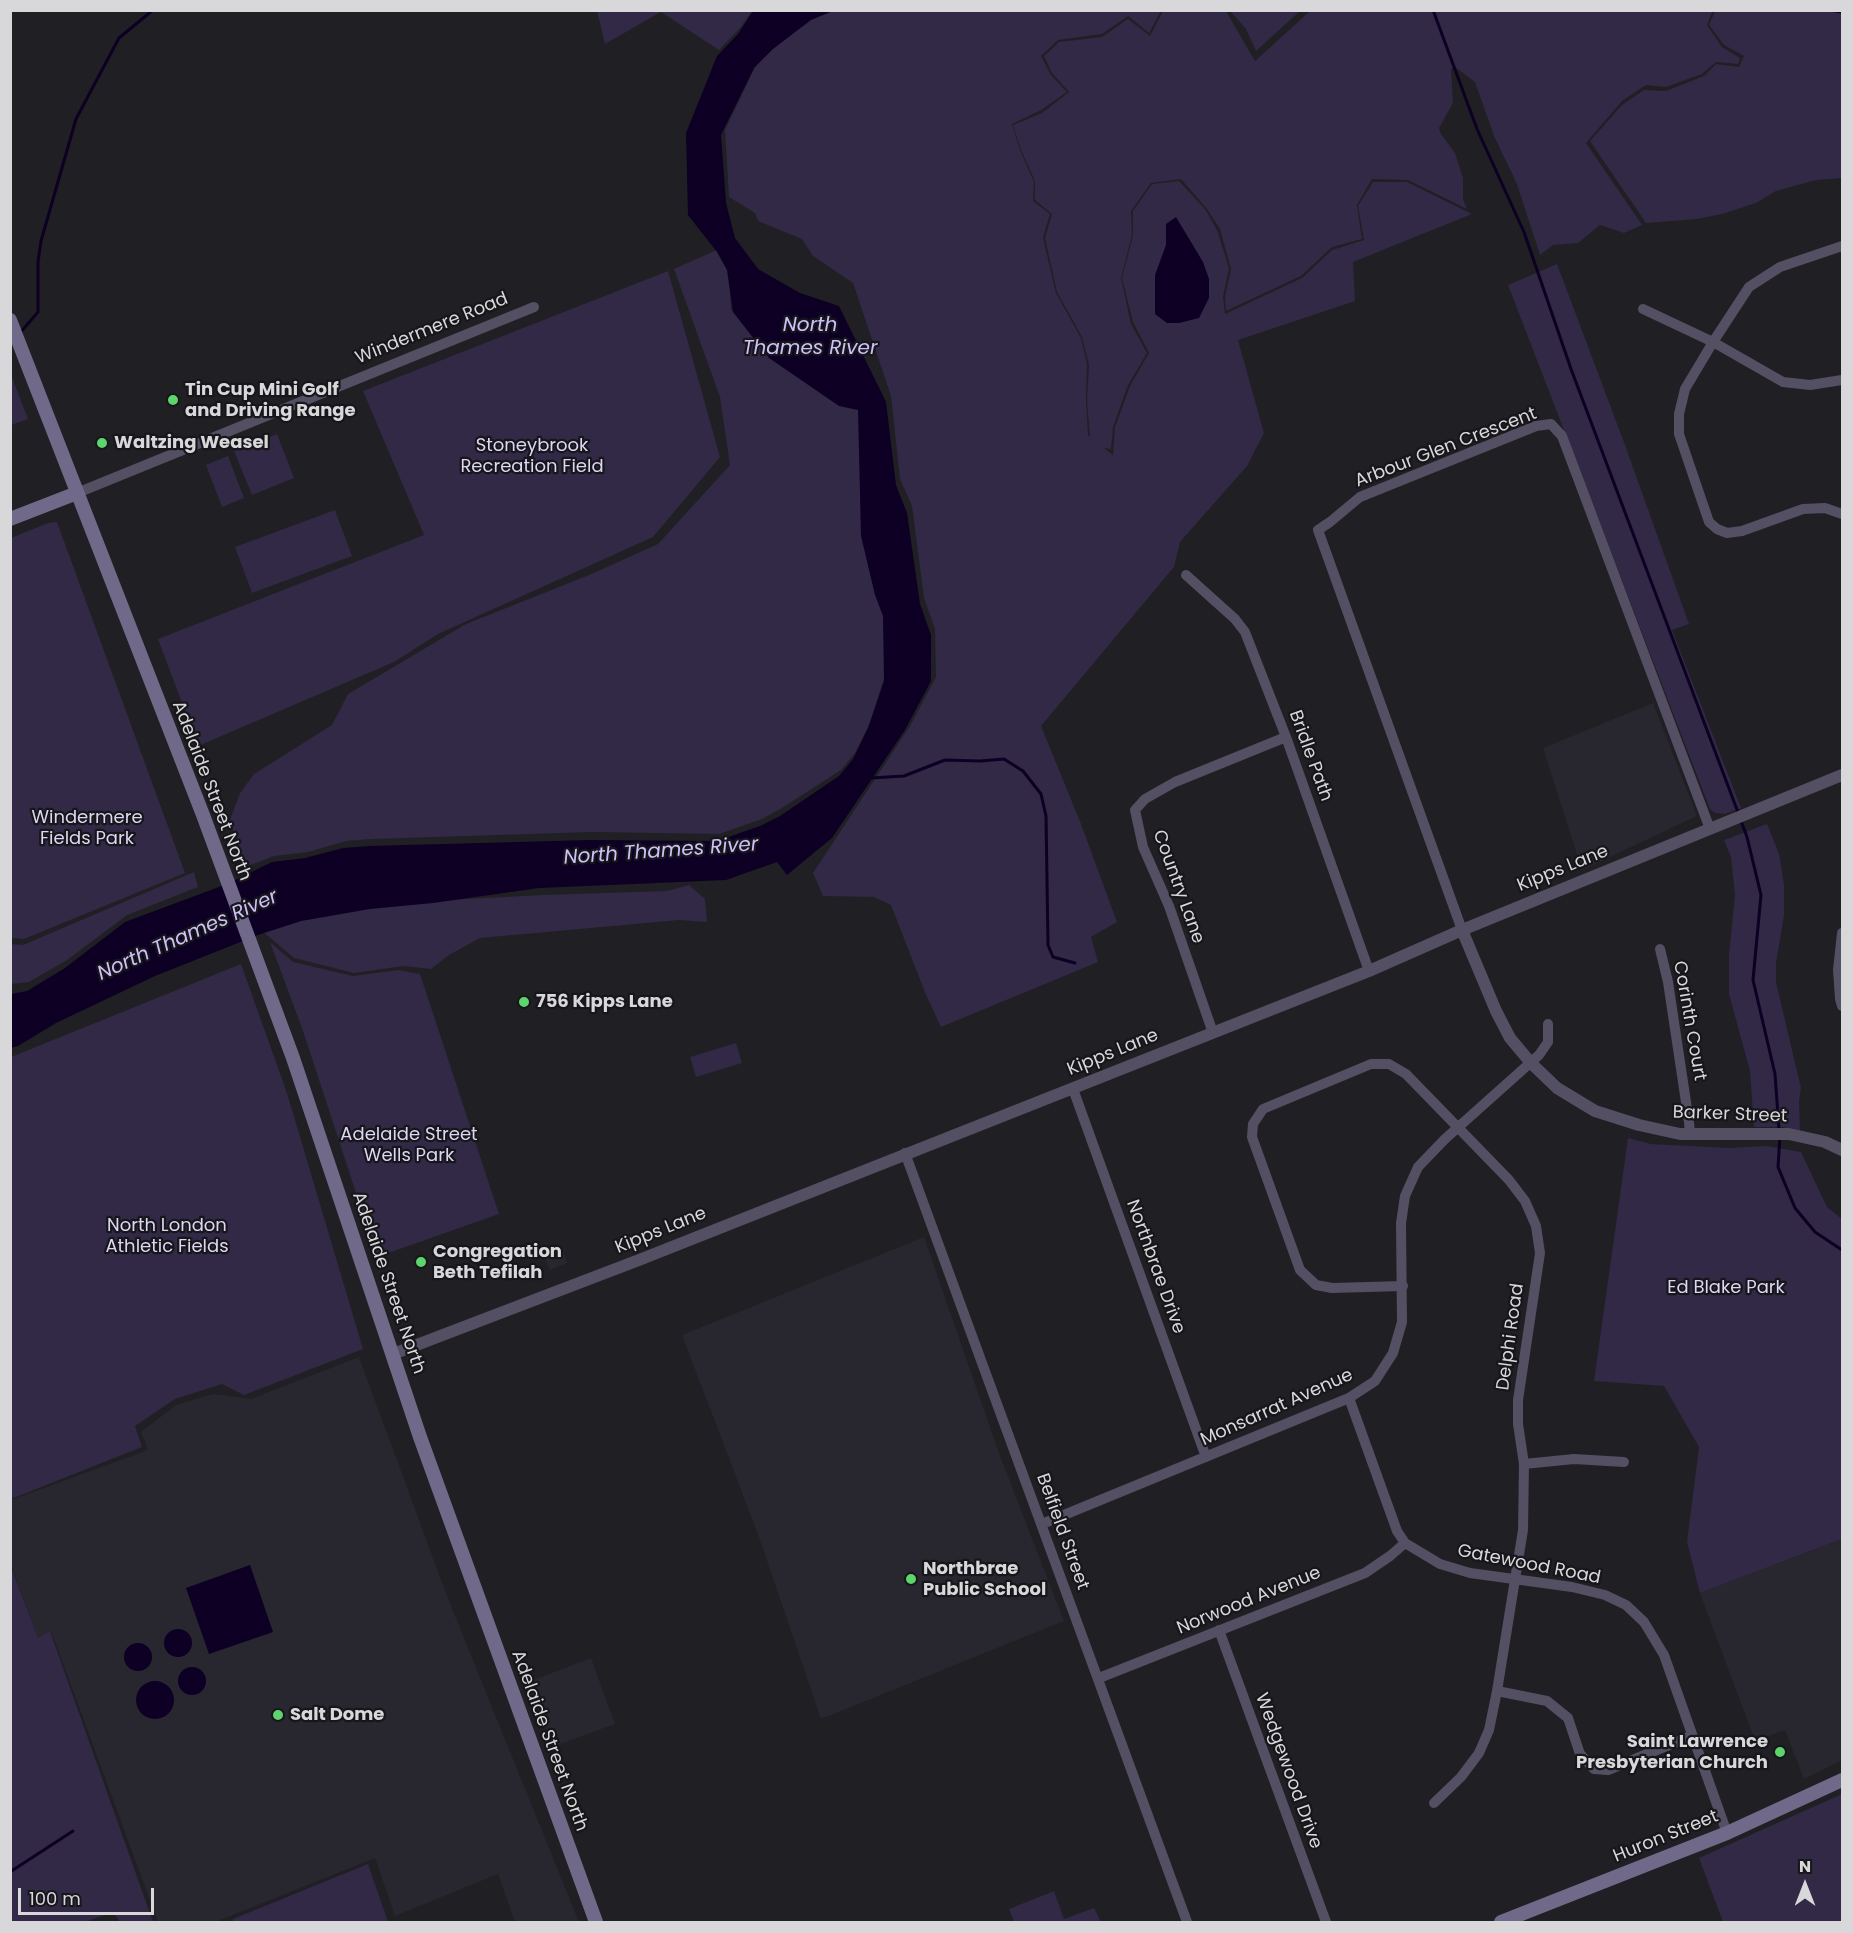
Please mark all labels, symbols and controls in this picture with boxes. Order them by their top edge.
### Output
street label: Windermere Road [353,289,511,369]
water label: North Thames River [743,314,877,361]
place label: Tin Cup Mini Golf and Driving Range [185,379,356,422]
marker: Tin Cup Mini Golf and Driving Range [166,393,180,407]
street label: Arbour Glen Crescent [1352,403,1540,493]
place label: Waltzing Weasel [114,432,269,454]
park label: Stoneybrook Recreation Field [460,435,604,478]
marker: Waltzing Weasel [95,436,109,450]
street label: Adelaide Street North [167,698,255,884]
street label: Bridle Path [1284,707,1336,805]
park label: Windermere Fields Park [31,807,143,850]
street label: Country Lane [1147,827,1209,947]
water label: North Thames River [563,833,759,871]
street label: Kipps Lane [1514,841,1612,897]
water label: North Thames River [94,885,282,987]
street label: Corinth Court [1668,959,1710,1083]
place label: 756 Kipps Lane [536,991,673,1013]
marker: 756 Kipps Lane [517,995,531,1009]
street label: Kipps Lane [1064,1025,1162,1081]
street label: Barker Street [1672,1102,1788,1128]
park label: Adelaide Street Wells Park [340,1124,478,1166]
street label: Adelaide Street North [347,1189,429,1377]
street label: Northbrae Drive [1121,1197,1189,1337]
street label: Kipps Lane [612,1203,710,1259]
park label: North London Athletic Fields [105,1215,229,1258]
place label: Congregation Beth Tefilah [433,1241,562,1284]
marker: Congregation Beth Tefilah [414,1255,428,1269]
park label: Ed Blake Park [1667,1277,1785,1299]
street label: Delphi Road [1493,1282,1529,1392]
street label: Monsarrat Avenue [1197,1365,1357,1451]
street label: Belfield Street [1031,1471,1093,1593]
street label: Gatewood Road [1456,1541,1602,1589]
place label: Northbrae Public School [923,1558,1046,1600]
street label: Norwood Avenue [1174,1562,1324,1640]
marker: Northbrae Public School [904,1572,918,1586]
street label: Adelaide Street North [506,1648,592,1834]
street label: Wedgewood Drive [1250,1690,1326,1852]
place label: Salt Dome [290,1704,384,1726]
marker: Salt Dome [271,1708,285,1722]
place label: Saint Lawrence Presbyterian Church [1576,1731,1768,1774]
marker: Saint Lawrence Presbyterian Church [1773,1745,1787,1759]
street label: Huron Street [1610,1806,1722,1868]
north arrow [1775,1855,1835,1915]
text: N [1799,1855,1811,1878]
scale bar [21,1876,158,1914]
text: 100 m [29,1886,81,1911]

